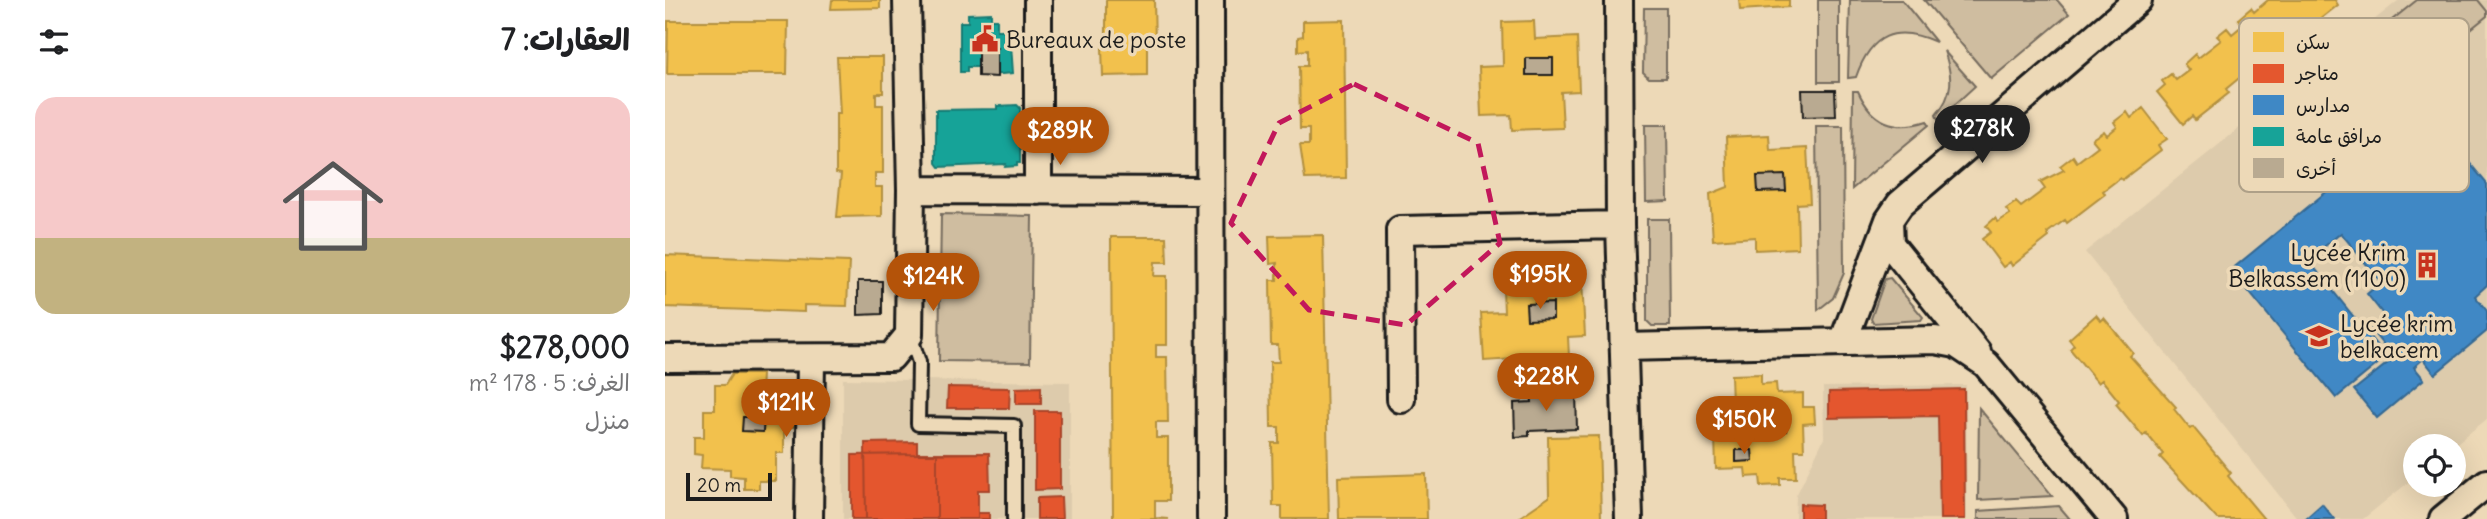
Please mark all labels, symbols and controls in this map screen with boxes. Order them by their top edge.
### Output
legend [2239,18,2469,192]
text: العقارات: 7 [501,20,630,58]
icon: filters [35,23,73,61]
public building icon: Bureaux de poste [970,24,1000,54]
place label: Bureaux de poste [1006,25,1187,54]
text: سكن [2296,30,2330,54]
text: متاجر [2294,61,2339,85]
text: مدارس [2296,93,2350,117]
pin: $278K [1933,106,2031,165]
pin: $289K [1011,108,1109,167]
text: $278K [1950,113,2014,142]
text: $289K [1027,115,1093,144]
text: مرافق عامة [2296,124,2382,148]
icon: home [270,143,396,269]
text: أخرى [2296,156,2336,180]
place label: Lycée Krim Belkassem (1100) [2228,238,2406,293]
building icon: Lycée Krim Belkassem (1100) [2412,250,2442,280]
pin: $195K [1491,252,1589,311]
pin: $124K [884,254,982,313]
text: $195K [1509,259,1571,288]
text: $124K [902,261,964,290]
place label: Lycée krim belkacem [2340,309,2453,364]
school or university icon: Lycée krim belkacem [2304,321,2334,351]
text: $278,000 [499,328,630,366]
pin: $228K [1497,354,1595,413]
text: $228K [1513,361,1579,390]
text: الغرف: 5 · 178 m² [469,368,630,397]
pin: $121K [737,380,835,439]
text: $121K [757,387,815,416]
pin: $150K [1695,396,1793,456]
text: $150K [1712,404,1776,433]
text: منزل [585,406,630,435]
map controls [2403,434,2466,497]
button: locate [2403,434,2466,497]
scale bar [686,470,772,502]
text: 20 m [697,473,741,497]

